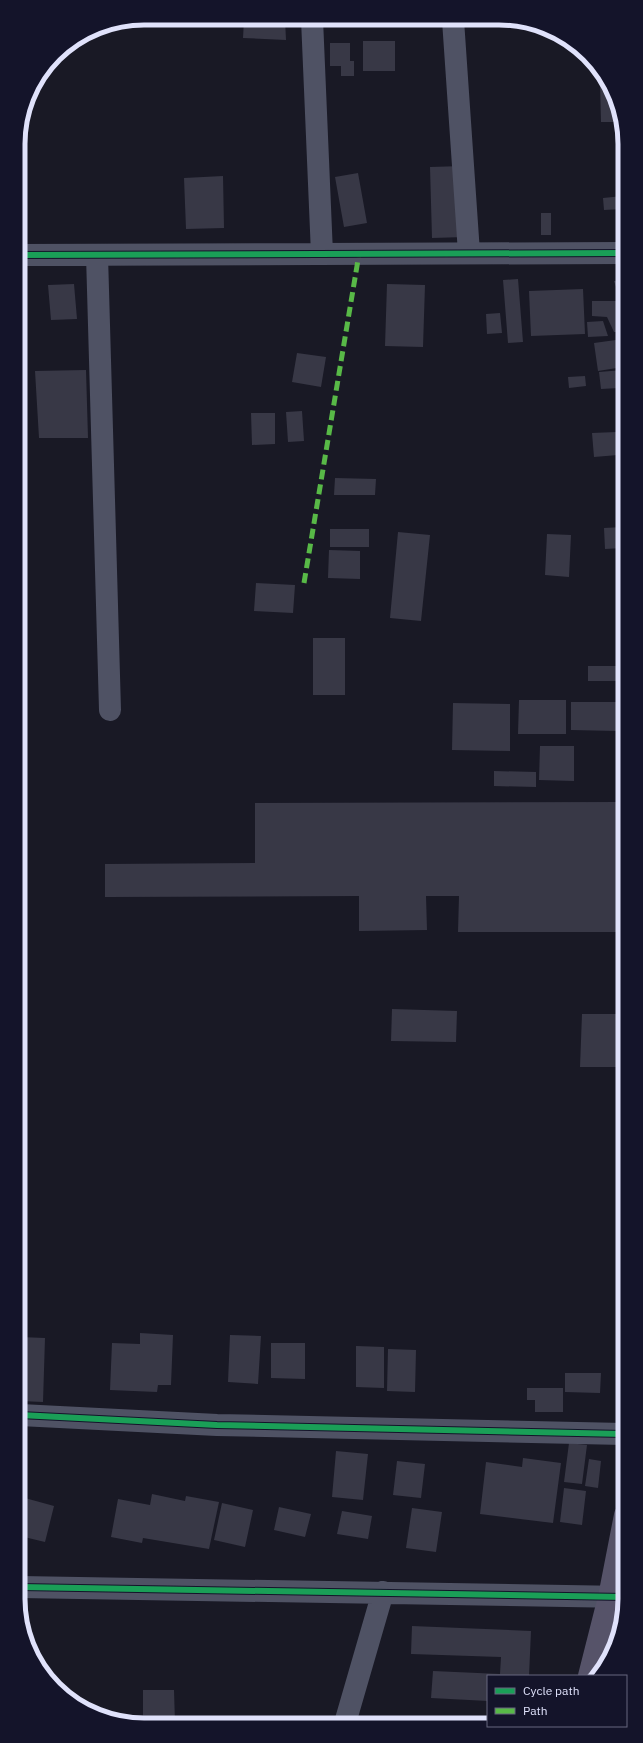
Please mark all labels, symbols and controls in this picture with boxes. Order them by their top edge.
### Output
legend [487,1675,627,1727]
text: Cycle path [523,1683,580,1698]
text: Path [523,1703,548,1718]

